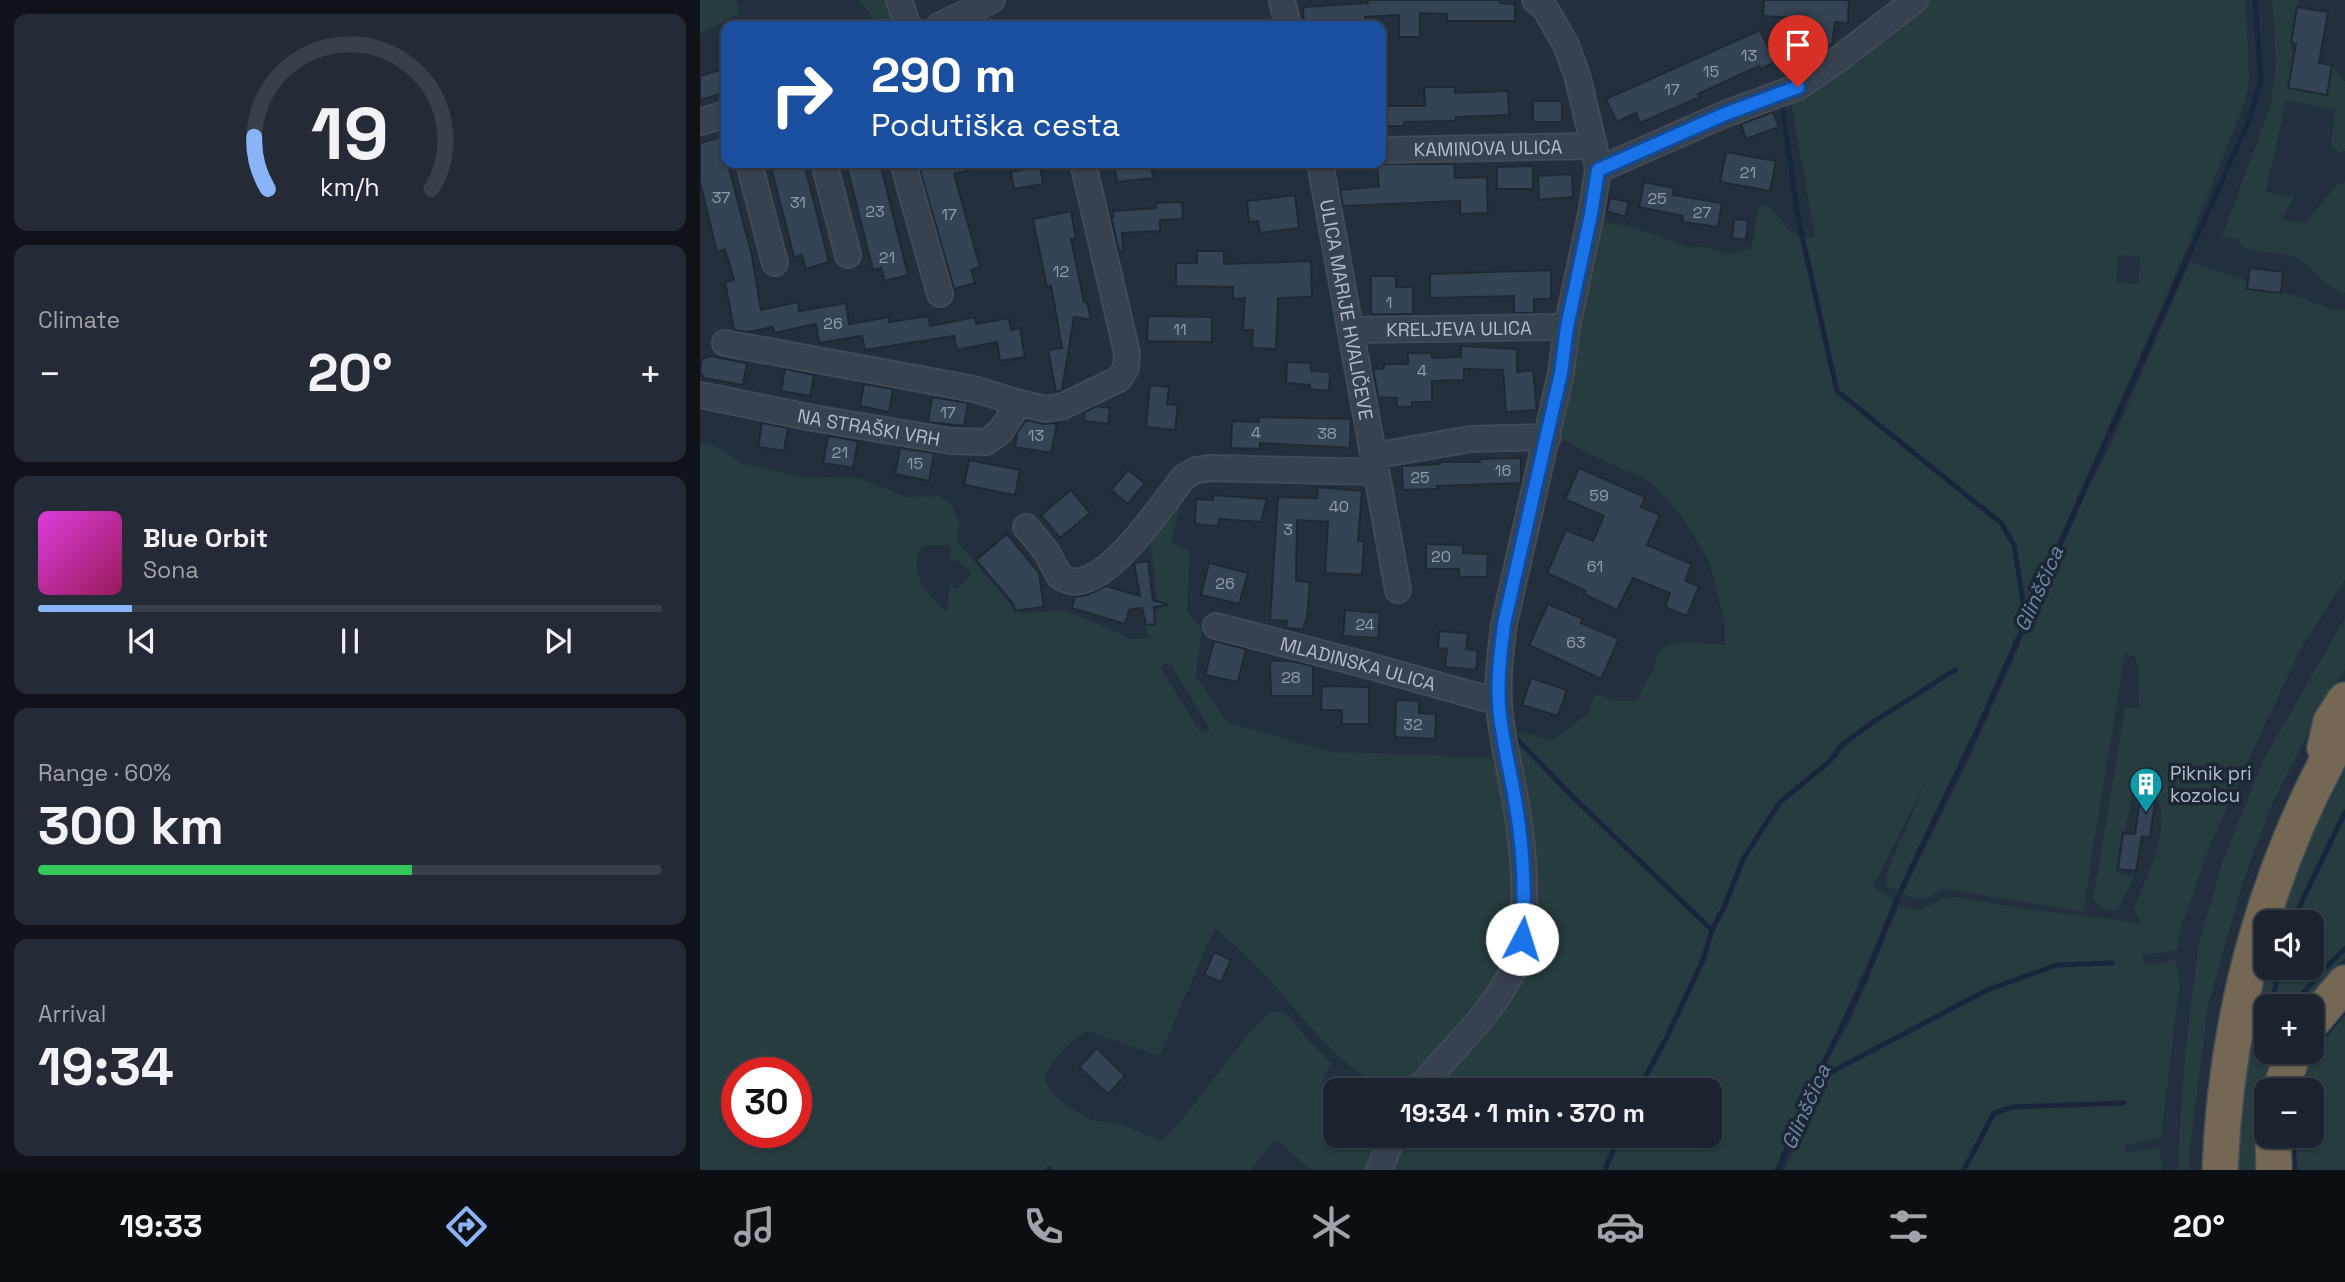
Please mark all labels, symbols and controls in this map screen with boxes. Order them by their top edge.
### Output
pin [1768,15,1828,87]
icon: arrive [1779,26,1817,64]
text: 290 m [871,44,1016,106]
house number: 13 [1741,45,1757,66]
icon: right [756,49,847,140]
house number: 15 [1703,61,1719,82]
house number: 17 [1664,79,1680,100]
text: 19 [311,87,389,180]
text: Podutiška cesta [871,105,1120,145]
street label: KAMINOVA ULICA [1413,135,1563,162]
house number: 21 [1740,162,1756,183]
text: km/h [320,170,380,202]
house number: 37 [712,187,730,208]
house number: 25 [1647,188,1667,209]
house number: 31 [790,192,806,213]
street label: ULICA MARIJE HVALIČEVE [1314,197,1379,422]
house number: 23 [865,201,885,222]
house number: 27 [1693,202,1711,223]
house number: 17 [941,204,957,225]
house number: 21 [879,247,895,268]
house number: 12 [1053,261,1069,282]
house number: 1 [1386,292,1392,313]
text: Climate [38,305,120,335]
house number: 26 [823,313,843,334]
street label: KRELJEVA ULICA [1386,315,1532,343]
house number: 11 [1173,319,1187,340]
text: 20° [307,340,393,406]
text: − [38,350,62,398]
text: + [638,350,662,398]
house number: 4 [1417,360,1427,381]
house number: 17 [940,402,956,423]
street label: NA STRAŠKI VRH [795,403,942,452]
house number: 4 [1251,422,1261,443]
house number: 38 [1317,423,1337,444]
house number: 13 [1028,425,1044,446]
house number: 21 [832,442,848,463]
house number: 15 [907,453,923,474]
house number: 16 [1495,460,1511,481]
house number: 25 [1410,467,1430,488]
house number: 59 [1589,485,1609,506]
house number: 40 [1329,496,1349,517]
house number: 3 [1283,519,1293,540]
text: Blue Orbit [143,521,268,555]
water label: Glinščica [2008,541,2070,636]
house number: 20 [1431,546,1451,567]
text: Sona [143,555,199,585]
house number: 61 [1587,556,1603,577]
house number: 26 [1215,573,1235,594]
house number: 24 [1355,614,1375,635]
icon: previous [123,622,161,660]
icon: pause [331,622,369,660]
icon: next [539,622,577,660]
street label: MLADINSKA ULICA [1277,631,1439,697]
house number: 63 [1566,632,1586,653]
house number: 28 [1281,667,1301,688]
house number: 32 [1403,714,1423,735]
text: Range · 60% [38,758,171,788]
place label: Piknik pri kozolcu [2170,761,2252,808]
building icon: Piknik pri kozolcu [2127,765,2165,814]
text: 300 km [38,793,224,859]
position arrow [1485,902,1559,976]
map controls [2254,910,2324,1148]
button: sound [2254,910,2324,980]
button: + [2254,994,2324,1064]
text: Arrival [38,999,106,1029]
text: 19:34 [38,1034,174,1100]
speed limit sign: 30 [721,1057,812,1148]
water label: Glinščica [1775,1059,1837,1154]
button: − [2254,1078,2324,1148]
text: 19:34 · 1 min · 370 m [1400,1096,1645,1130]
icon: directions [442,1202,491,1251]
icon: music [730,1202,779,1251]
icon: phone [1019,1202,1068,1251]
icon: climate [1307,1202,1356,1251]
icon: car [1596,1202,1645,1251]
icon: filters [1884,1202,1933,1251]
text: 19:33 [120,1206,202,1246]
text: 20° [2173,1206,2225,1246]

